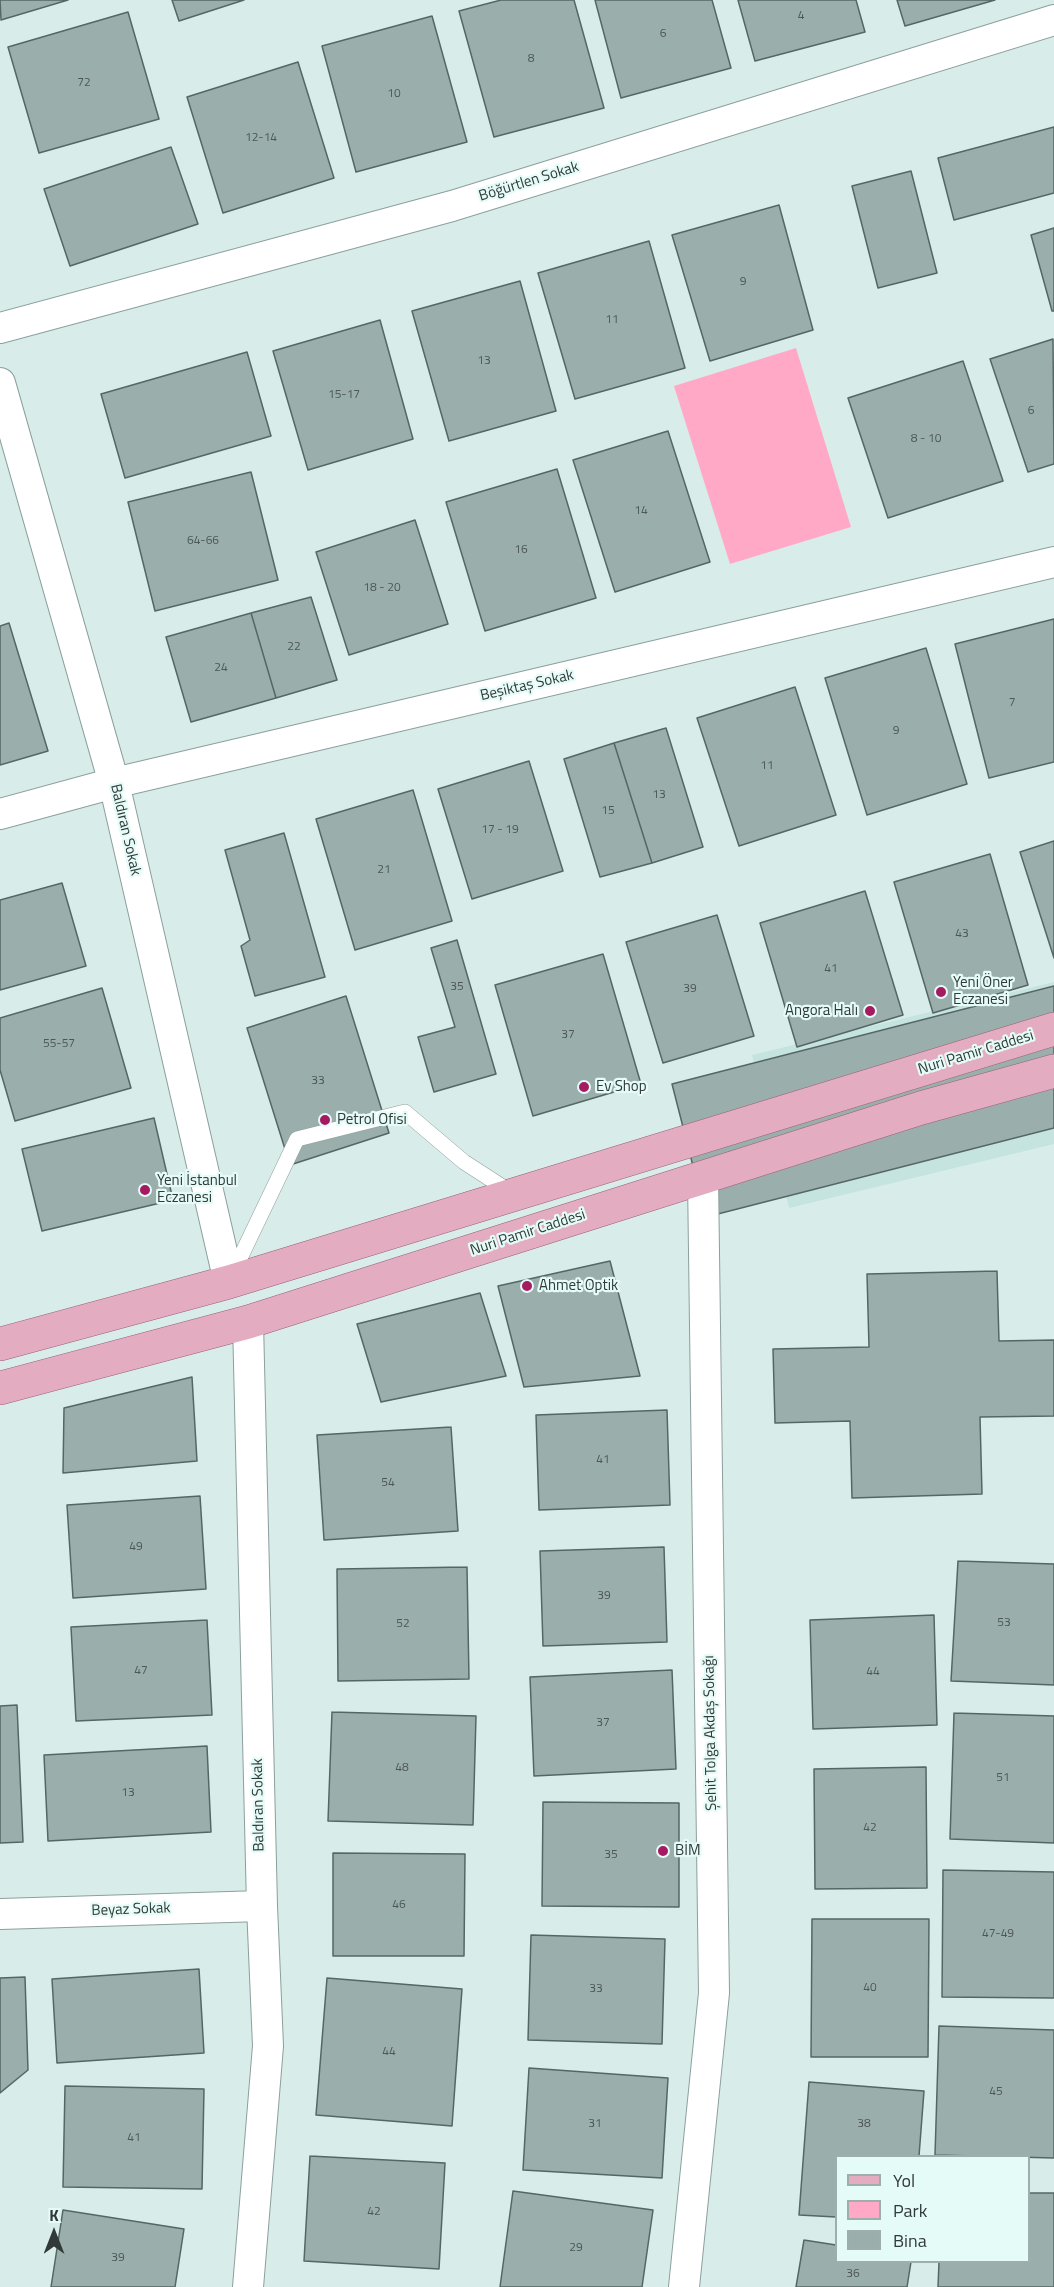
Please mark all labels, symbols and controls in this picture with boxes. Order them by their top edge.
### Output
house number: 4 [798,9,804,23]
house number: 6 [660,27,666,41]
house number: 8 [528,52,534,66]
house number: 72 [77,76,91,90]
house number: 10 [387,87,401,101]
house number: 12-14 [245,131,277,145]
street label: Böğürtlen Sokak [477,158,581,206]
house number: 9 [740,275,746,289]
house number: 11 [605,313,619,327]
house number: 13 [477,354,491,368]
house number: 15-17 [328,388,360,402]
house number: 6 [1028,404,1034,418]
house number: 8 - 10 [911,432,941,446]
house number: 14 [634,504,648,518]
house number: 64-66 [187,534,219,548]
house number: 16 [514,543,528,557]
house number: 18 - 20 [363,581,401,595]
house number: 22 [287,640,301,654]
house number: 24 [214,661,228,675]
street label: Beşiktaş Sokak [479,667,575,705]
house number: 7 [1009,696,1015,710]
house number: 9 [893,724,899,738]
house number: 11 [760,759,774,773]
street label: Baldıran Sokak [106,782,144,878]
house number: 13 [652,788,666,802]
house number: 15 [601,804,615,818]
house number: 17 - 19 [481,823,519,837]
house number: 21 [377,863,391,877]
house number: 43 [955,927,969,941]
house number: 41 [824,962,838,976]
place label: Yeni Öner Eczanesi [953,974,1013,1009]
house number: 35 [450,980,464,994]
house number: 39 [683,982,697,996]
marker: Yeni Öner Eczanesi [934,985,948,999]
place label: Angora Halı [785,1002,858,1020]
marker: Angora Halı [863,1004,877,1018]
street label: Nuri Pamir Caddesi [916,1027,1036,1079]
house number: 37 [561,1028,575,1042]
house number: 55-57 [43,1037,75,1051]
house number: 33 [311,1074,325,1088]
place label: Ev Shop [596,1078,647,1096]
marker: Ev Shop [577,1080,591,1094]
place label: Petrol Ofisi [337,1111,407,1129]
marker: Petrol Ofisi [318,1113,332,1127]
place label: Yeni İstanbul Eczanesi [157,1172,237,1207]
marker: Yeni İstanbul Eczanesi [138,1183,152,1197]
street label: Nuri Pamir Caddesi [468,1206,588,1260]
place label: Ahmet Optik [539,1277,618,1295]
marker: Ahmet Optik [520,1279,534,1293]
house number: 41 [596,1453,610,1467]
house number: 54 [381,1476,395,1490]
house number: 49 [129,1540,143,1554]
house number: 39 [597,1589,611,1603]
house number: 53 [997,1616,1011,1630]
house number: 52 [396,1617,410,1631]
street label: Şehit Tolga Akdaş Sokağı [701,1655,721,1811]
house number: 47 [134,1664,148,1678]
house number: 44 [866,1665,880,1679]
house number: 37 [596,1716,610,1730]
street label: Baldıran Sokak [249,1758,269,1852]
house number: 48 [395,1761,409,1775]
house number: 51 [996,1771,1010,1785]
house number: 13 [121,1786,135,1800]
house number: 42 [863,1821,877,1835]
place label: BİM [675,1842,701,1860]
marker: BİM [656,1844,670,1858]
house number: 35 [604,1848,618,1862]
house number: 46 [392,1898,406,1912]
street label: Beyaz Sokak [91,1900,171,1920]
house number: 47-49 [982,1927,1014,1941]
house number: 40 [863,1981,877,1995]
house number: 33 [589,1982,603,1996]
house number: 44 [382,2045,396,2059]
house number: 45 [989,2085,1003,2099]
house number: 31 [588,2117,602,2131]
house number: 38 [857,2117,871,2131]
house number: 41 [127,2131,141,2145]
legend [835,2155,1030,2263]
text: Yol [893,2167,915,2194]
text: Park [893,2197,927,2224]
north arrow [24,2203,84,2263]
text: K [49,2203,59,2227]
house number: 42 [367,2205,381,2219]
text: Bina [893,2227,927,2254]
house number: 29 [569,2241,583,2255]
house number: 39 [111,2251,125,2265]
house number: 36 [846,2267,860,2281]

